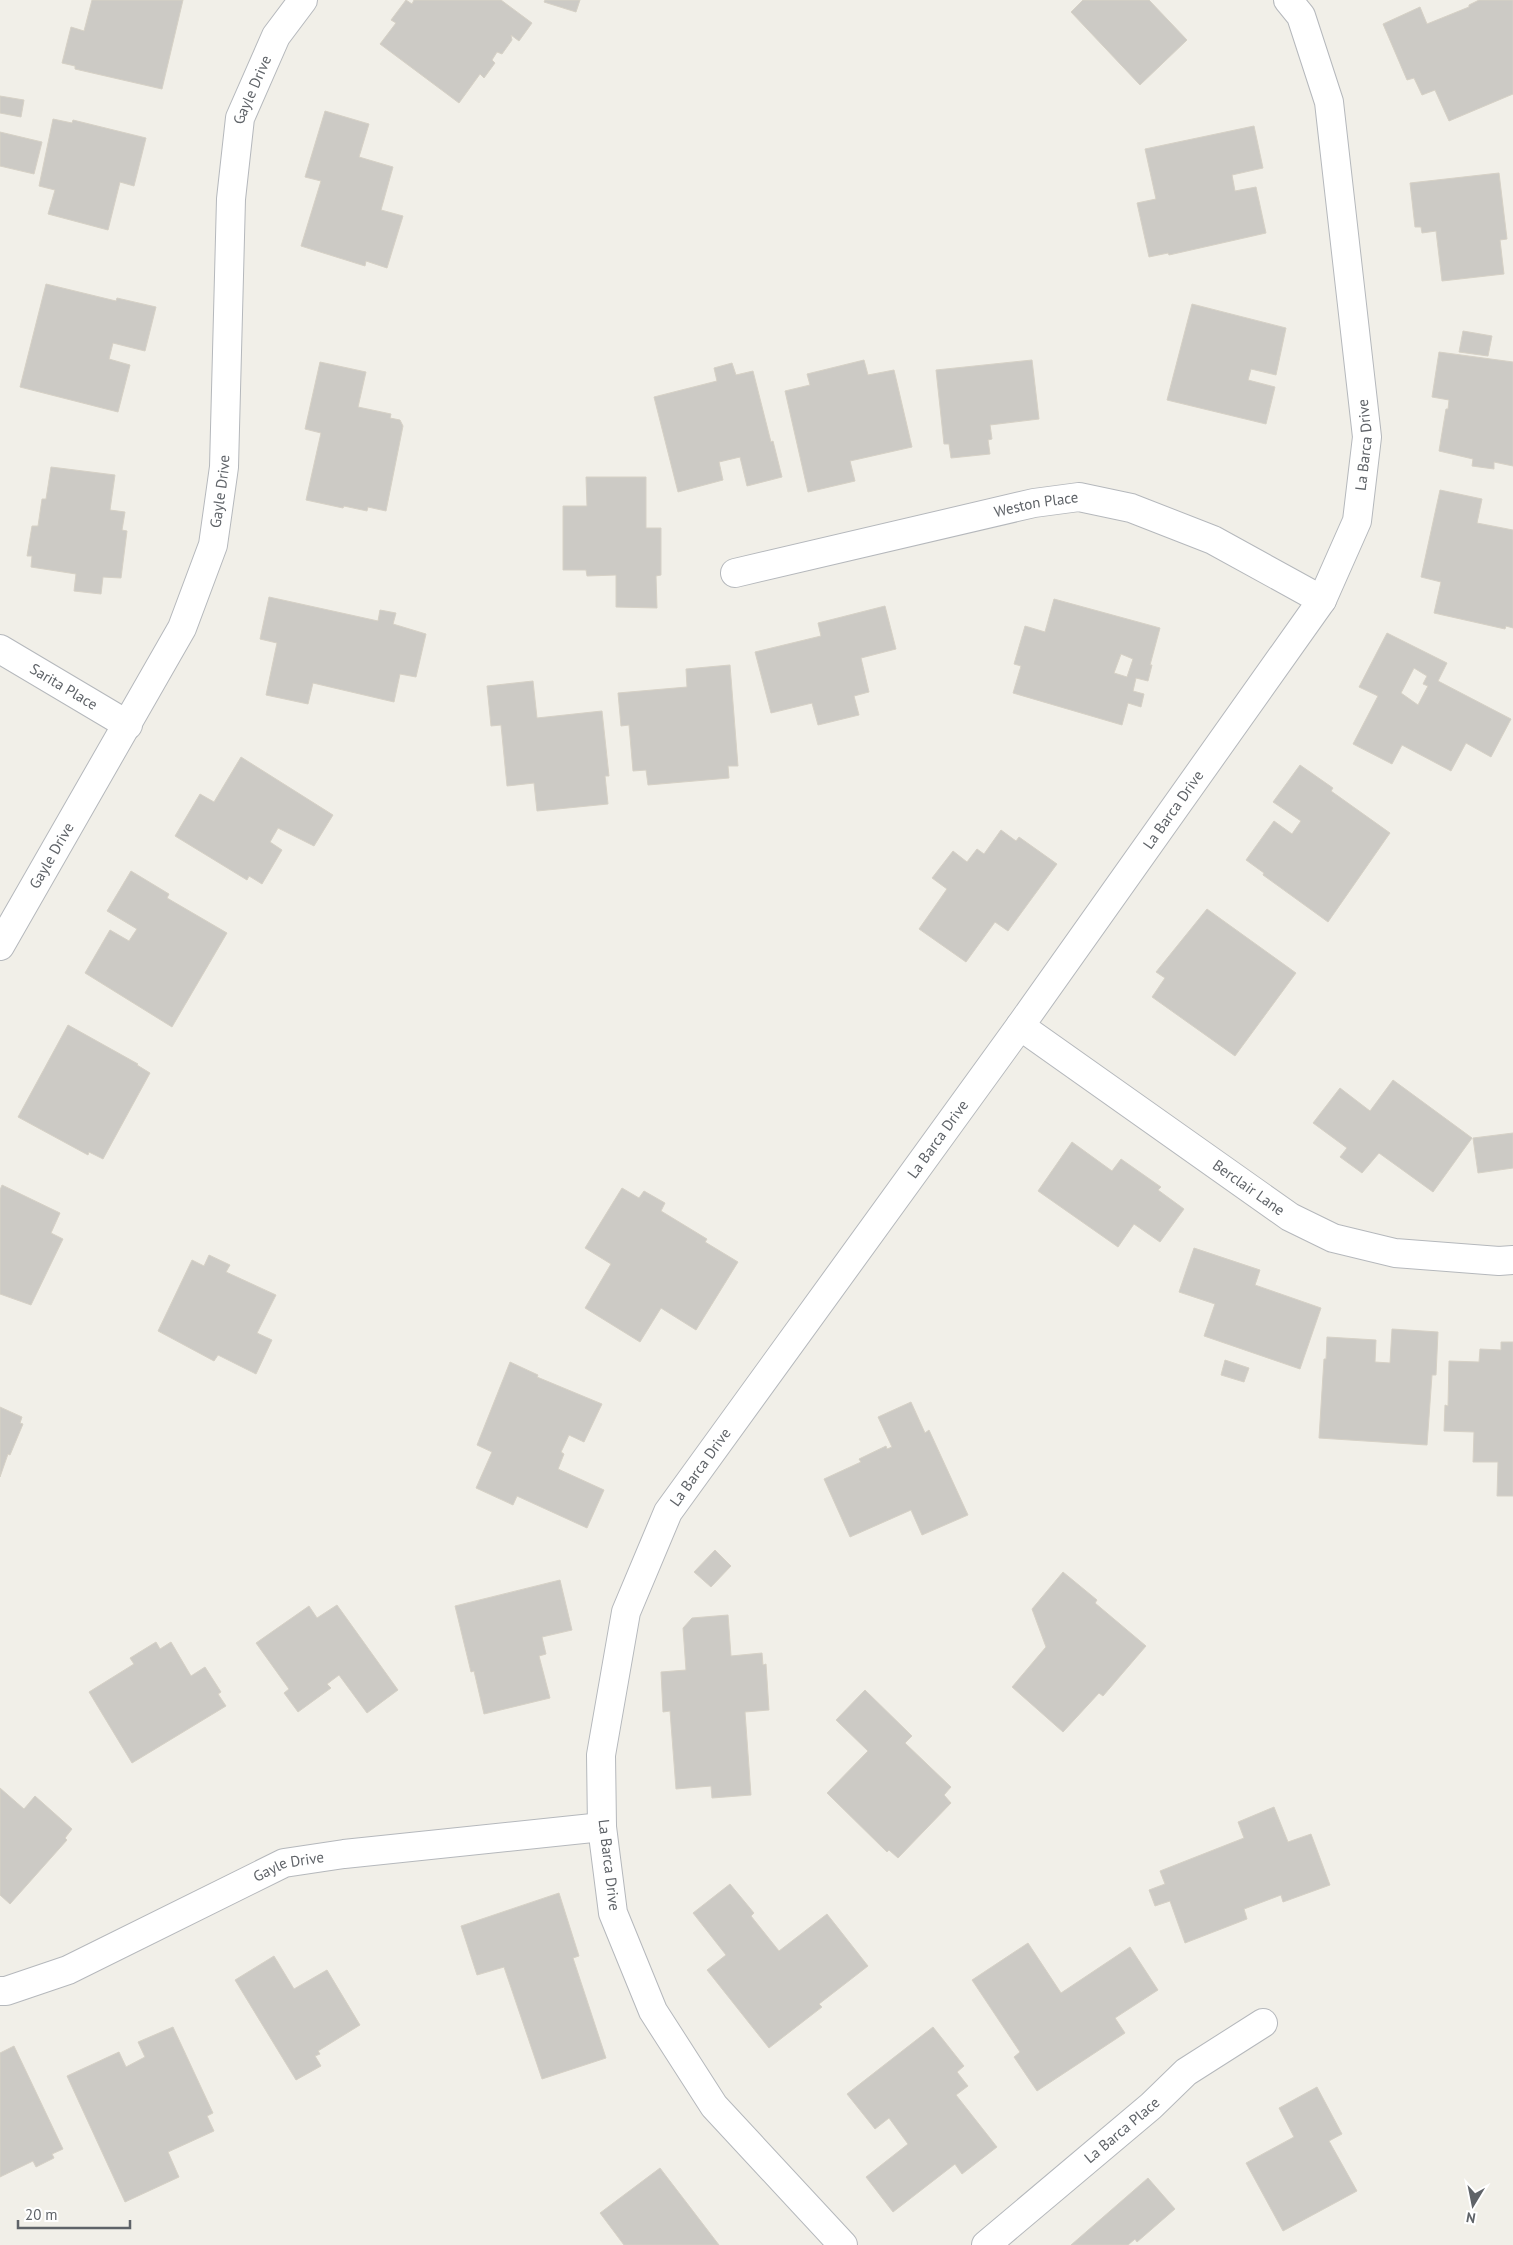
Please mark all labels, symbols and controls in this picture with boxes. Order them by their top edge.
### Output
street label: Gayle Drive [229,52,275,125]
street label: La Barca Drive [1351,398,1376,492]
street label: Gayle Drive [206,455,233,529]
street label: Weston Place [992,487,1079,521]
street label: Sarita Place [27,659,101,714]
street label: La Barca Drive [1139,766,1207,852]
street label: Gayle Drive [25,819,78,892]
street label: La Barca Drive [903,1096,972,1182]
street label: Berclair Lane [1209,1155,1289,1219]
street label: La Barca Drive [665,1424,735,1510]
street label: La Barca Drive [594,1818,625,1912]
street label: Gayle Drive [250,1847,325,1886]
street label: La Barca Place [1080,2093,1163,2167]
north arrow [1448,2180,1498,2230]
scale bar [18,2198,130,2230]
text: 20 m [25,2205,58,2224]
text: N [1465,2208,1477,2227]

